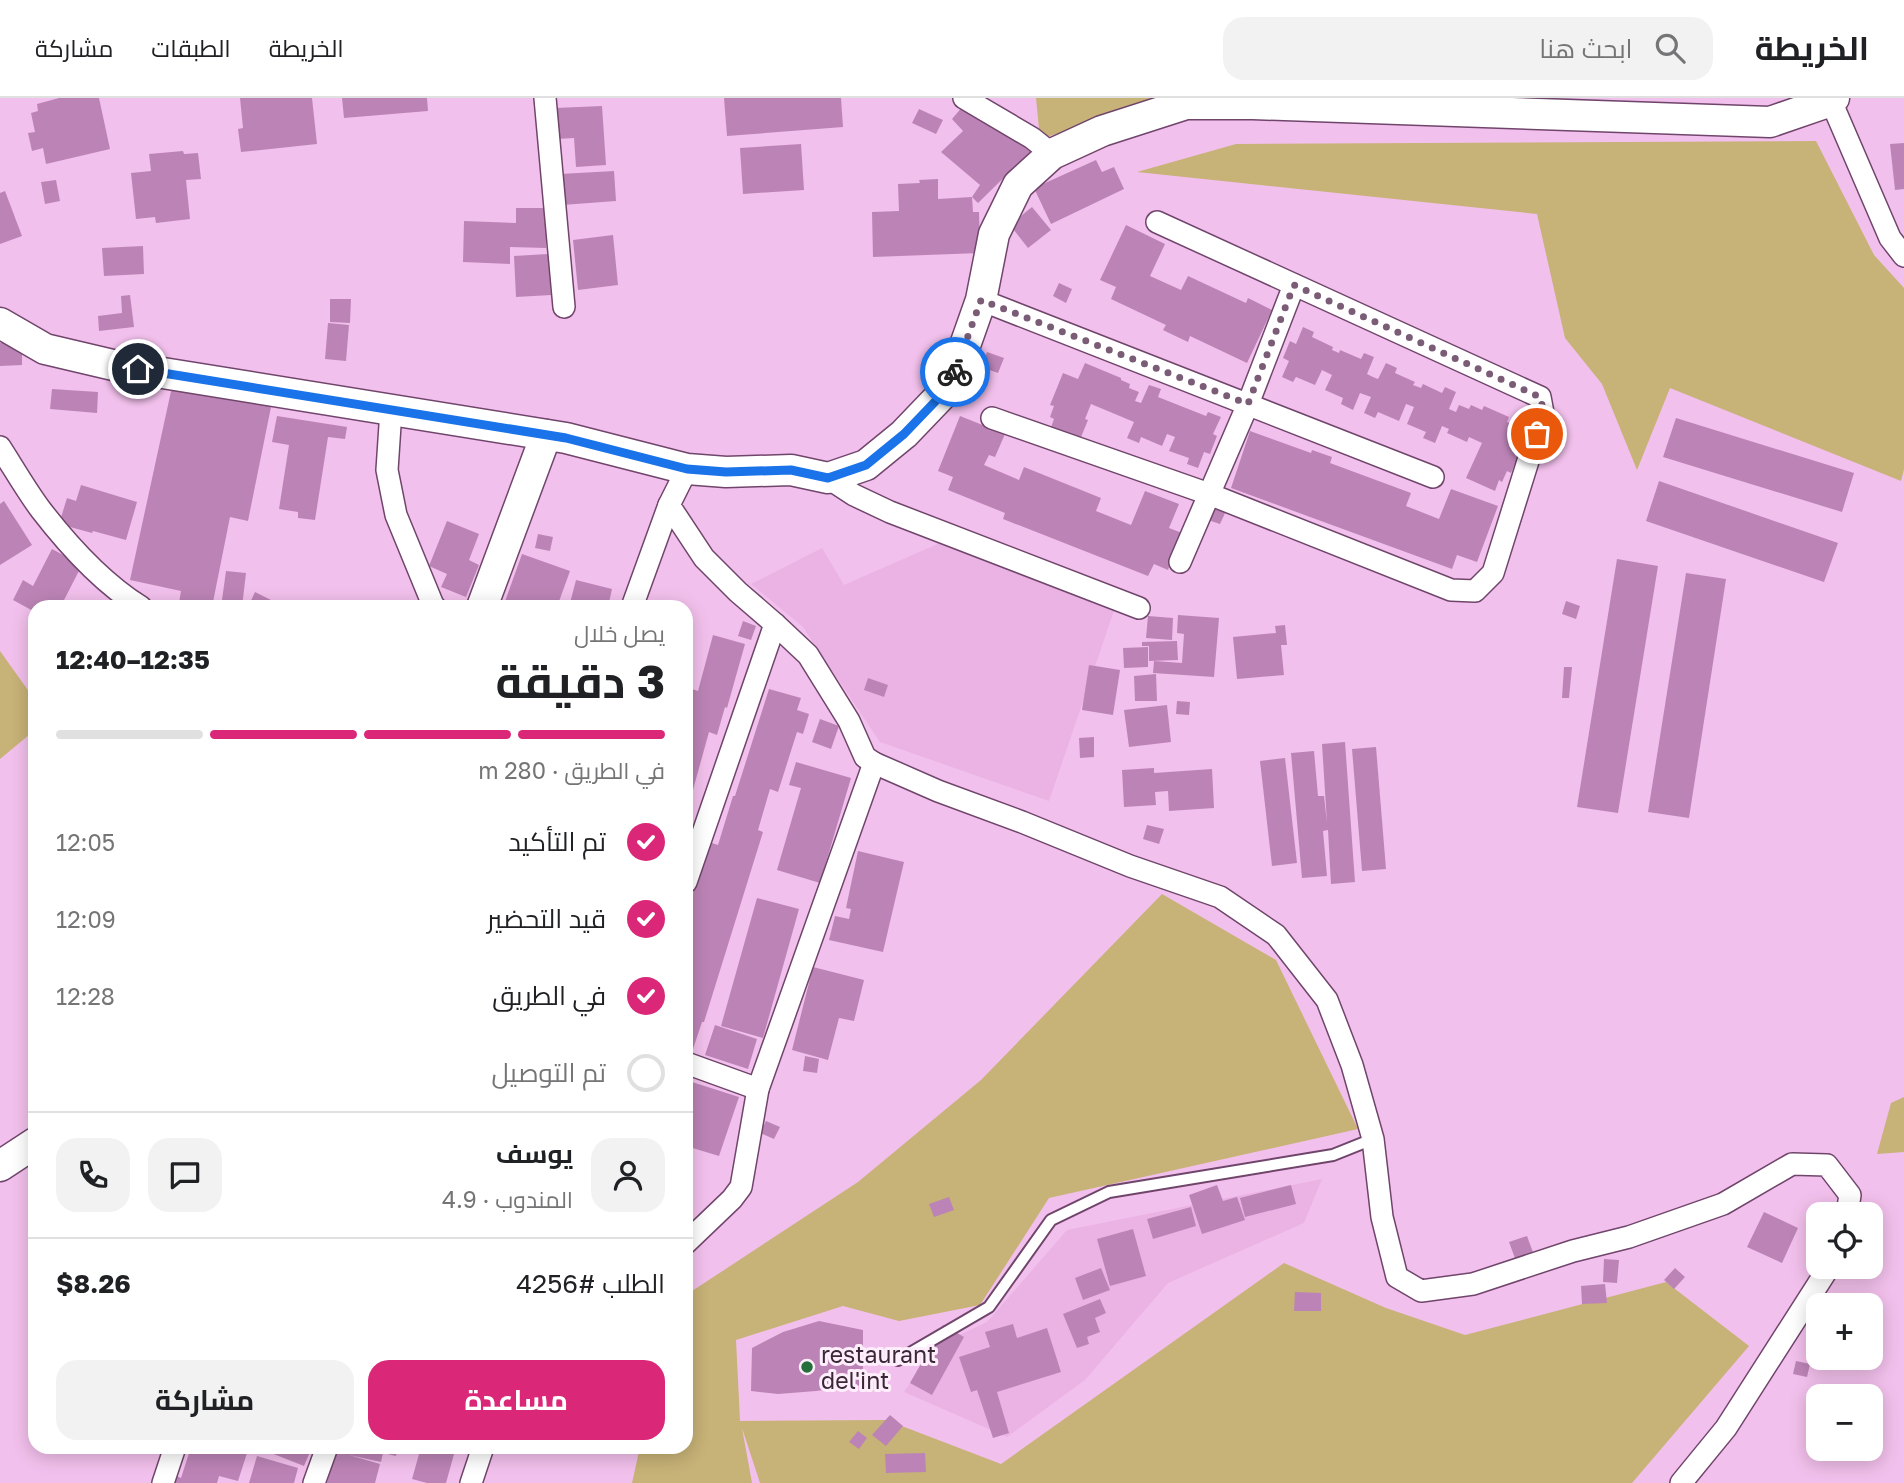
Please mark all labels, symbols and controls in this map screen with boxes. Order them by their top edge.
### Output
search box [1223,17,1713,80]
text: الخريطة [1755,28,1869,67]
icon: search [1651,29,1689,67]
text: مشاركة [35,33,113,62]
text: الطبقات [151,33,231,62]
text: الخريطة [269,33,344,62]
text: ابحث هنا [1539,33,1633,64]
courier [920,337,990,407]
pin [108,339,168,399]
icon: home [119,350,157,388]
icon: bike [936,353,974,391]
pin [1507,404,1567,464]
icon: bag [1518,415,1556,453]
text: يصل خلال [574,619,665,647]
text: 12:35–12:40 [56,644,210,675]
text: 3 دقيقة [495,653,665,708]
text: في الطريق · 280 m [478,756,665,784]
icon: check [627,823,665,861]
text: تم التأكيد [508,826,606,857]
text: 12:05 [56,828,115,856]
icon: check [627,900,665,938]
text: قيد التحضير [487,903,606,934]
text: 12:09 [56,905,116,933]
icon: check [627,977,665,1015]
text: في الطريق [492,980,606,1011]
text: 12:28 [56,982,115,1010]
text: تم التوصيل [491,1057,606,1088]
button: phone [56,1138,130,1212]
button: chat [148,1138,222,1212]
text: يوسف [496,1138,573,1169]
button: person [591,1138,665,1212]
text: المندوب · 4.9 [442,1185,573,1213]
map controls [1806,1202,1883,1461]
button: locate [1806,1202,1883,1279]
text: $8.26 [56,1268,131,1299]
text: الطلب #4256 [516,1268,665,1299]
button: + [1806,1293,1883,1370]
place label: restaurant del'int [821,1340,936,1394]
marker: restaurant del'int [799,1359,815,1375]
button: مشاركة [56,1360,354,1440]
button: مساعدة [368,1360,665,1440]
button: − [1806,1384,1883,1461]

